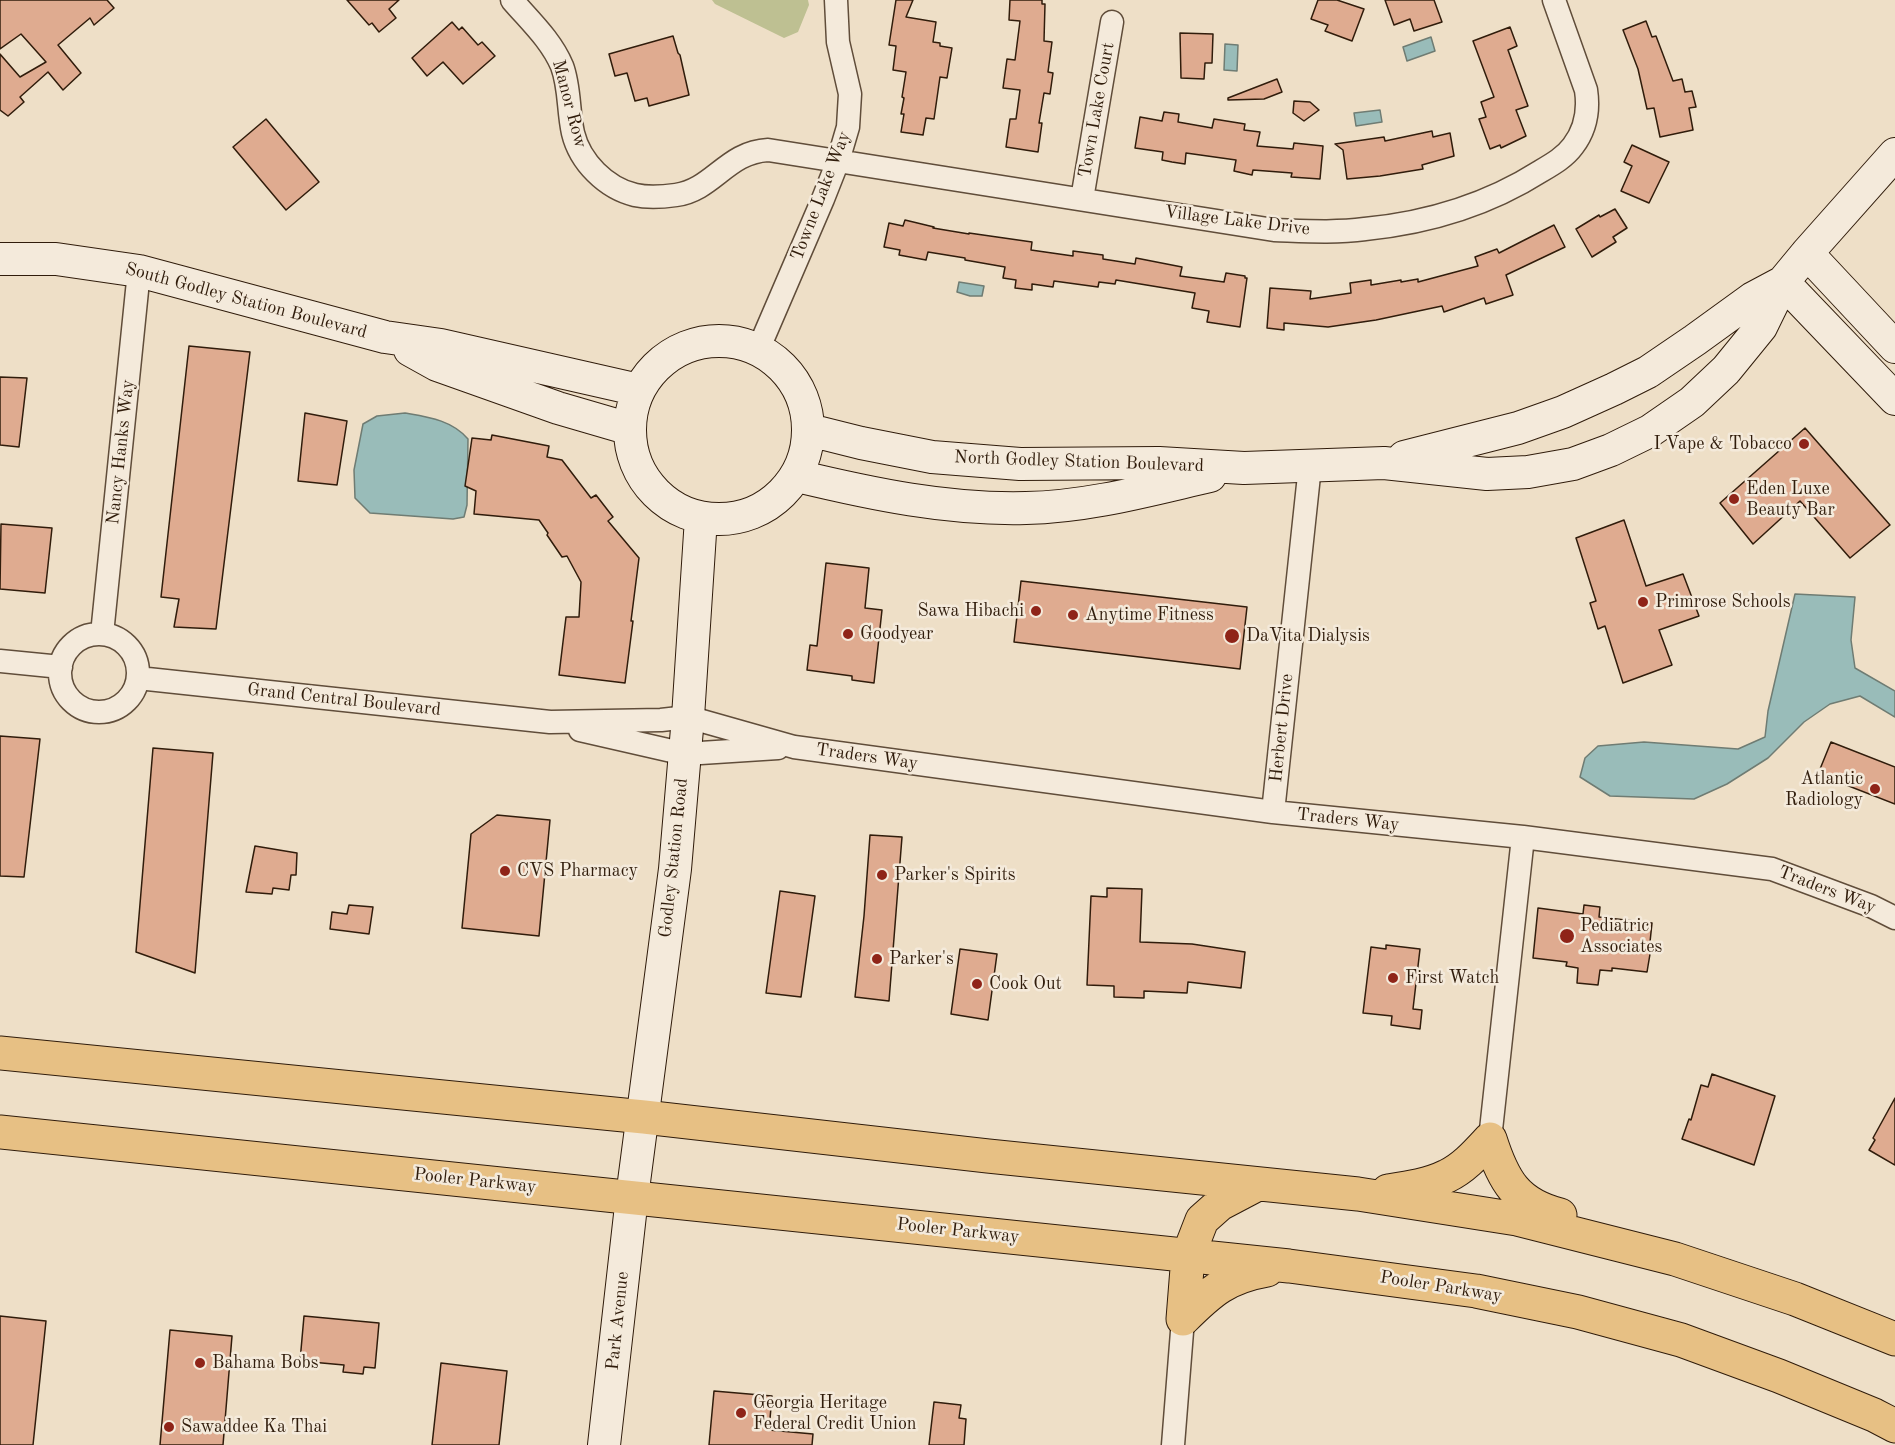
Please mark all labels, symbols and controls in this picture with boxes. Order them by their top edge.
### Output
street label: Town Lake Court [1074,41,1120,179]
street label: Manor Row [547,57,591,151]
street label: Towne Lake Way [786,128,856,264]
street label: Village Lake Drive [1163,201,1311,241]
street label: South Godley Station Boulevard [123,258,369,344]
street label: Nancy Hanks Way [103,378,139,526]
place label: I Vape & Tobacco [1653,433,1792,455]
marker: I Vape & Tobacco [1797,437,1811,451]
street label: North Godley Station Boulevard [954,447,1204,477]
place label: Eden Luxe Beauty Bar [1746,478,1835,520]
marker: Eden Luxe Beauty Bar [1727,492,1741,506]
place label: Primrose Schools [1655,591,1791,613]
marker: Primrose Schools [1636,595,1650,609]
place label: Sawa Hibachi [917,600,1024,622]
marker: Sawa Hibachi [1029,604,1043,618]
place label: Anytime Fitness [1085,604,1214,626]
marker: Anytime Fitness [1066,608,1080,622]
place label: Goodyear [860,623,933,645]
place label: DaVita Dialysis [1246,625,1370,647]
marker: Goodyear [841,627,855,641]
marker: DaVita Dialysis [1223,627,1241,645]
street label: Herbert Drive [1266,673,1298,783]
street label: Grand Central Boulevard [246,679,442,721]
street label: Traders Way [815,739,919,775]
place label: Atlantic Radiology [1785,768,1863,810]
street label: Godley Station Road [655,777,693,939]
marker: Atlantic Radiology [1868,782,1882,796]
street label: Traders Way [1296,804,1400,836]
place label: CVS Pharmacy [517,860,638,882]
street label: Traders Way [1775,861,1879,919]
marker: CVS Pharmacy [498,864,512,878]
place label: Parker's Spirits [894,864,1016,886]
marker: Parker's Spirits [875,868,889,882]
place label: Pediatric Associates [1580,915,1662,958]
marker: Pediatric Associates [1558,927,1576,945]
place label: Parker's [889,948,954,970]
marker: Parker's [870,952,884,966]
place label: First Watch [1405,967,1499,989]
marker: First Watch [1386,971,1400,985]
place label: Cook Out [989,973,1062,995]
marker: Cook Out [970,977,984,991]
street label: Pooler Parkway [413,1164,537,1198]
street label: Pooler Parkway [896,1214,1020,1248]
street label: Pooler Parkway [1378,1267,1504,1307]
street label: Park Avenue [602,1270,634,1372]
place label: Bahama Bobs [212,1352,319,1374]
marker: Bahama Bobs [193,1356,207,1370]
place label: Georgia Heritage Federal Credit Union [753,1392,917,1434]
marker: Georgia Heritage Federal Credit Union [734,1406,748,1420]
place label: Sawaddee Ka Thai [181,1416,327,1438]
marker: Sawaddee Ka Thai [162,1420,176,1434]

